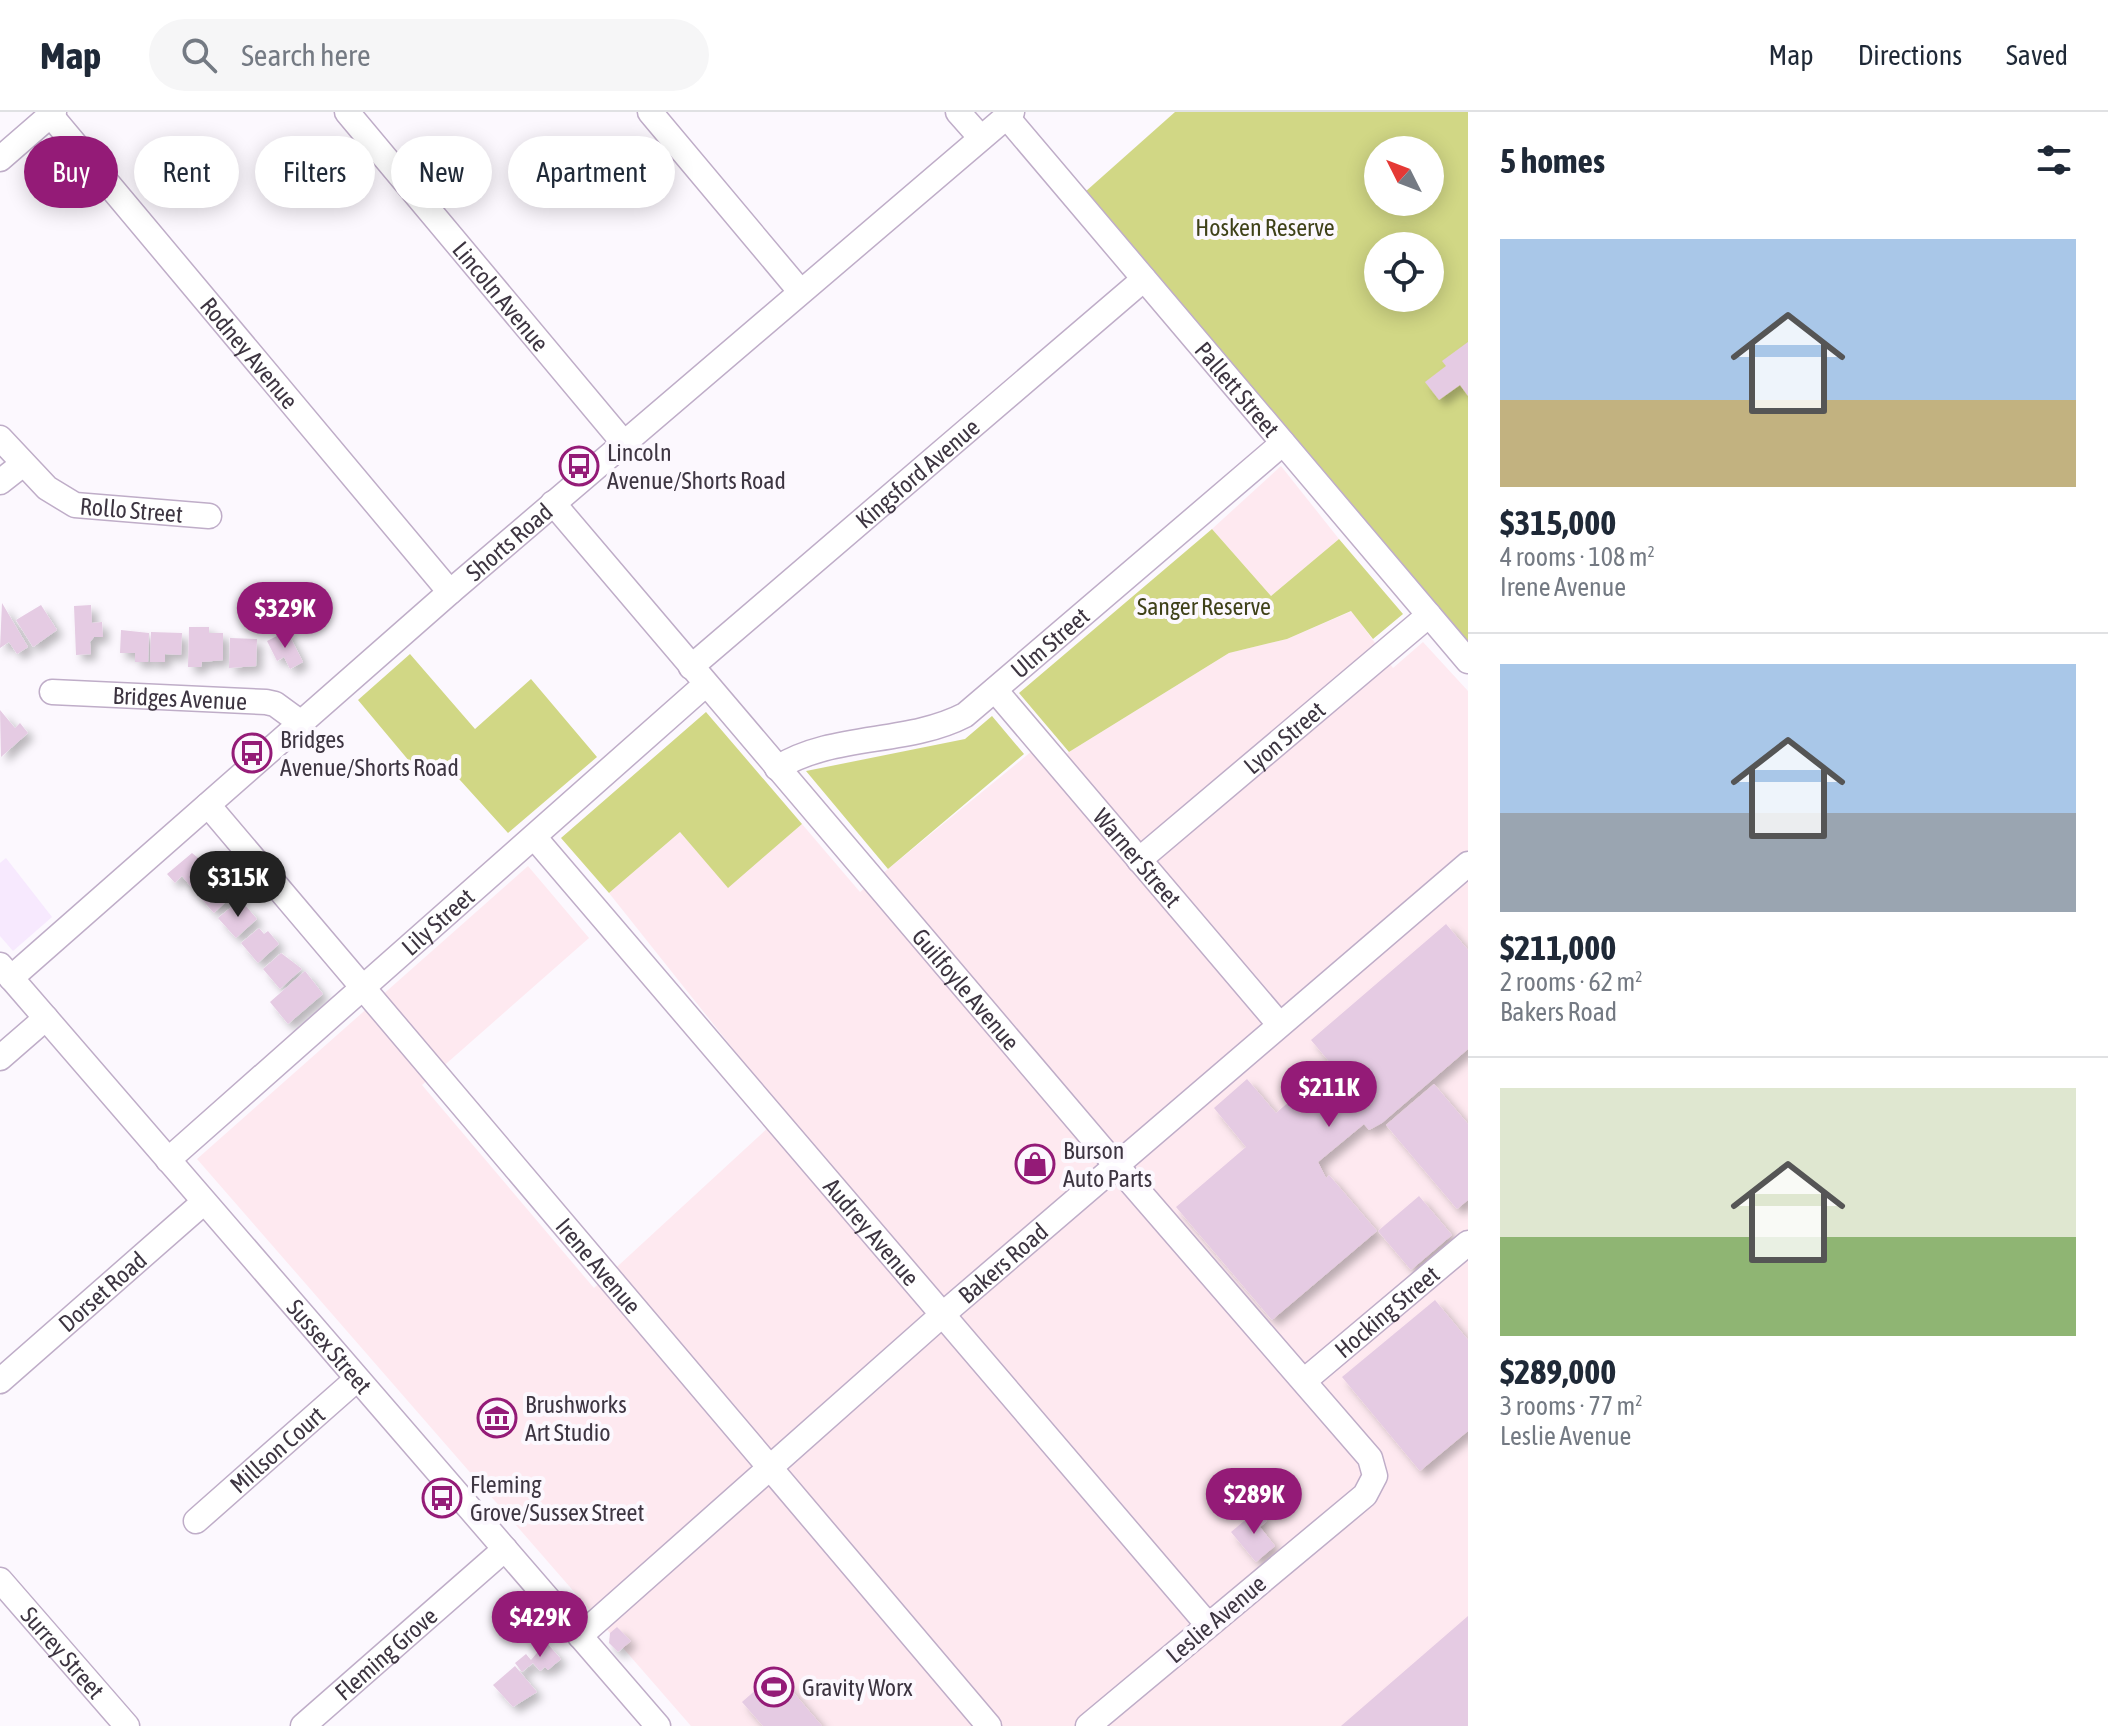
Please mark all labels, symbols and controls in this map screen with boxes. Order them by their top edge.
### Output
search box [149,19,709,91]
icon: search [177,33,221,77]
text: Map [40,34,101,77]
text: Search here [241,38,371,72]
text: Map [1769,39,1814,71]
text: Directions [1858,39,1962,71]
text: Saved [2006,39,2068,71]
chip: Buy [24,136,118,208]
chip: Rent [134,136,239,208]
chip: Filters [255,136,375,208]
chip: New [391,136,492,208]
chip: Apartment [508,136,675,208]
north arrow [1364,136,1444,216]
map controls [1364,136,1444,312]
icon: filters [2032,138,2076,182]
text: 5 homes [1500,141,1605,180]
park label: Hosken Reserve [1195,214,1335,241]
button: locate [1364,232,1444,312]
street label: Lincoln Avenue [447,236,554,356]
icon: home [1716,291,1860,435]
street label: Rodney Avenue [195,292,304,414]
street label: Pallett Street [1190,336,1285,442]
street label: Kingsford Avenue [850,413,985,533]
place label: Lincoln Avenue/Shorts Road [607,439,786,494]
bus stop icon: Lincoln Avenue/Shorts Road [558,445,600,487]
street label: Rollo Street [79,492,184,527]
street label: Shorts Road [460,498,557,586]
text: $315,000 [1500,503,1616,542]
text: 4 rooms · 108 m² [1500,542,1655,572]
text: Irene Avenue [1500,572,1626,602]
pin: $329K [229,582,341,650]
text: $329K [255,593,315,623]
park label: Sanger Reserve [1137,593,1271,620]
street label: Ulm Street [1005,602,1094,683]
street label: Bridges Avenue [112,681,248,715]
street label: Lyon Street [1238,696,1330,779]
icon: home [1716,716,1860,860]
place label: Bridges Avenue/Shorts Road [280,726,459,781]
bus stop icon: Bridges Avenue/Shorts Road [231,732,273,774]
street label: Warner Street [1088,803,1187,912]
pin: $315K [182,851,294,919]
text: $315K [208,862,268,892]
street label: Lily Street [396,883,479,960]
street label: Guilfoyle Avenue [907,923,1025,1055]
text: $211,000 [1500,928,1616,967]
text: 2 rooms · 62 m² [1500,967,1642,997]
text: Bakers Road [1500,997,1617,1027]
pin: $211K [1273,1061,1385,1129]
text: $211K [1299,1072,1359,1102]
place label: Burson Auto Parts [1063,1137,1152,1192]
icon: home [1716,1140,1860,1284]
shop icon: Burson Auto Parts [1014,1143,1056,1185]
street label: Audrey Avenue [818,1173,925,1291]
street label: Irene Avenue [551,1213,647,1319]
street label: Bakers Road [953,1217,1053,1308]
street label: Dorset Road [53,1246,151,1337]
street label: Hocking Street [1329,1260,1444,1363]
street label: Sussex Street [282,1294,378,1399]
text: $289,000 [1500,1352,1616,1391]
place label: Brushworks Art Studio [525,1391,627,1446]
text: 3 rooms · 77 m² [1500,1391,1642,1421]
museum icon: Brushworks Art Studio [476,1397,518,1439]
street label: Millson Court [224,1401,330,1498]
text: Leslie Avenue [1500,1421,1631,1451]
pin: $289K [1198,1468,1310,1536]
place label: Fleming Grove/Sussex Street [470,1471,644,1526]
bus stop icon: Fleming Grove/Sussex Street [421,1477,463,1519]
text: $289K [1224,1479,1284,1509]
street label: Leslie Avenue [1161,1570,1271,1668]
pin: $429K [484,1591,596,1659]
street label: Surrey Street [16,1601,110,1704]
street label: Fleming Grove [329,1602,442,1705]
text: $429K [510,1602,570,1632]
sports icon: Gravity Worx [753,1666,795,1708]
place label: Gravity Worx [802,1674,913,1701]

